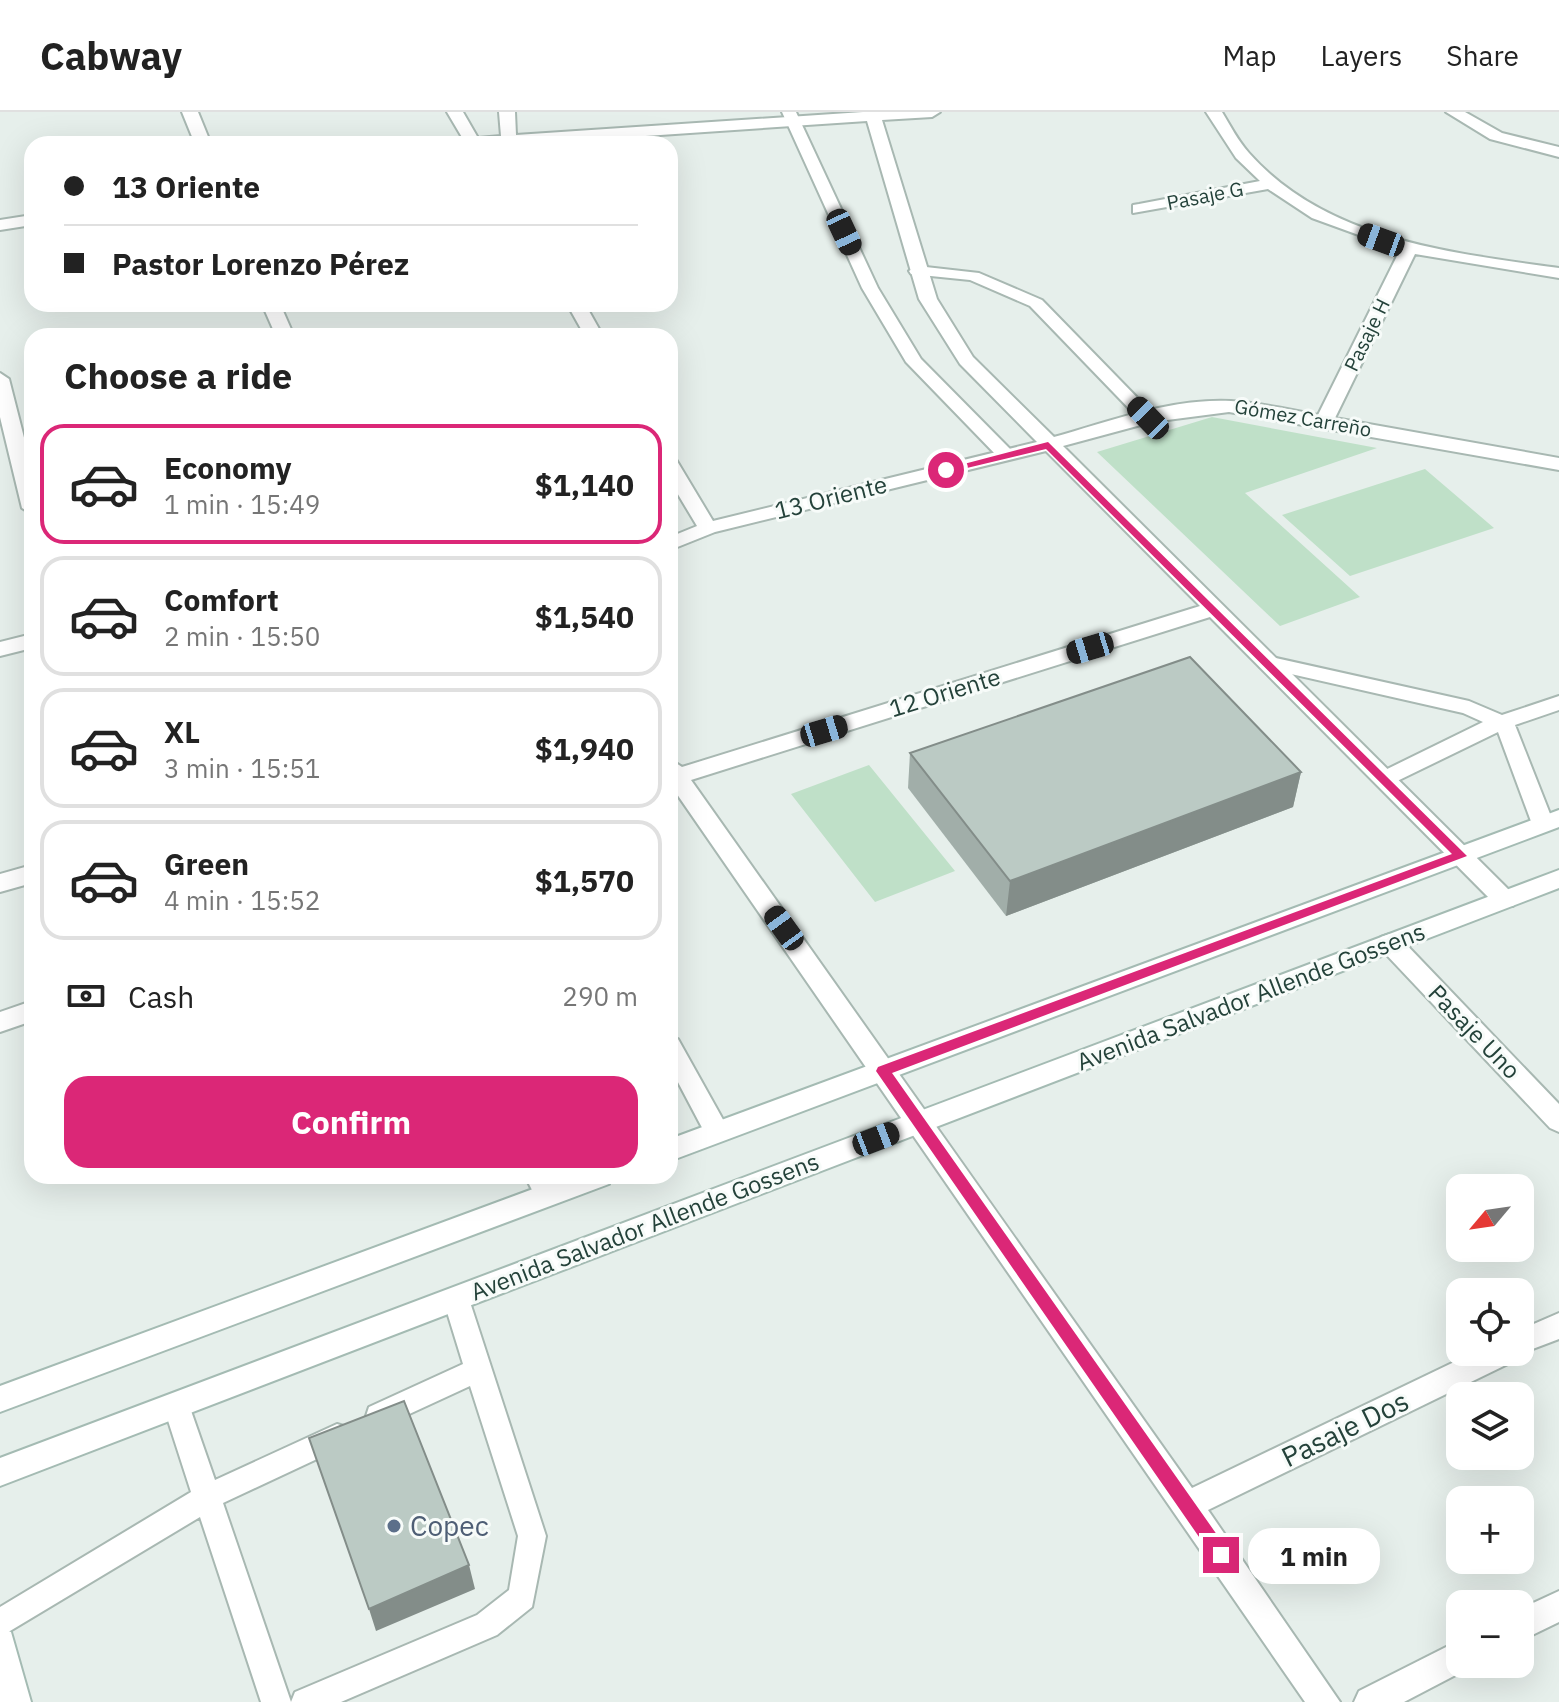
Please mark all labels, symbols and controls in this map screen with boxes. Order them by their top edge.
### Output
text: Cabway [40,31,182,80]
text: Map [1222,37,1276,74]
text: Layers [1320,37,1402,74]
text: Share [1446,37,1519,74]
text: 13 Oriente [112,167,260,206]
street label: Pasaje G [1164,175,1246,216]
car [823,205,865,259]
car [1354,221,1408,259]
text: Pastor Lorenzo Pérez [112,244,409,283]
street label: Pasaje H [1337,294,1396,376]
text: Choose a ride [64,352,292,399]
car [1123,392,1173,444]
street label: Gómez Carreño [1232,392,1374,443]
icon: car [68,448,140,520]
text: Economy [164,448,292,487]
route start [928,452,964,488]
text: $1,140 [535,465,634,504]
street label: 13 Oriente [771,468,890,526]
text: 1 min · 15:49 [164,487,320,521]
icon: car [68,580,140,652]
text: Comfort [164,580,279,619]
text: $1,540 [535,597,634,636]
text: 2 min · 15:50 [164,619,320,653]
car [1064,630,1116,666]
street label: 12 Oriente [885,660,1004,724]
icon: car [68,712,140,784]
text: XL [164,712,200,751]
car [798,713,850,749]
text: $1,940 [535,729,634,768]
text: 3 min · 15:51 [164,751,320,785]
icon: car [68,844,140,916]
text: Green [164,844,249,883]
text: $1,570 [535,861,634,900]
text: 4 min · 15:52 [164,883,320,917]
car [760,902,808,954]
street label: Avenida Salvador Allende Gossens [1072,915,1429,1077]
icon: cash [64,974,108,1018]
text: Cash [128,977,194,1016]
street label: Pasaje Uno [1422,977,1528,1086]
text: 290 m [562,979,638,1013]
button: Confirm [64,1076,638,1168]
car [849,1119,903,1159]
street label: Avenida Salvador Allende Gossens [466,1145,823,1307]
north arrow [1446,1174,1534,1262]
map controls [1446,1174,1534,1678]
button: locate [1446,1278,1534,1366]
street label: Pasaje Dos [1275,1382,1415,1475]
button: layers [1446,1382,1534,1470]
button: + [1446,1486,1534,1574]
place label: Copec [410,1507,489,1544]
marker: Copec [385,1517,403,1535]
callout: 1 min [1249,1527,1381,1583]
route end [1203,1537,1239,1573]
text: 1 min [1280,1539,1348,1573]
button: − [1446,1590,1534,1678]

